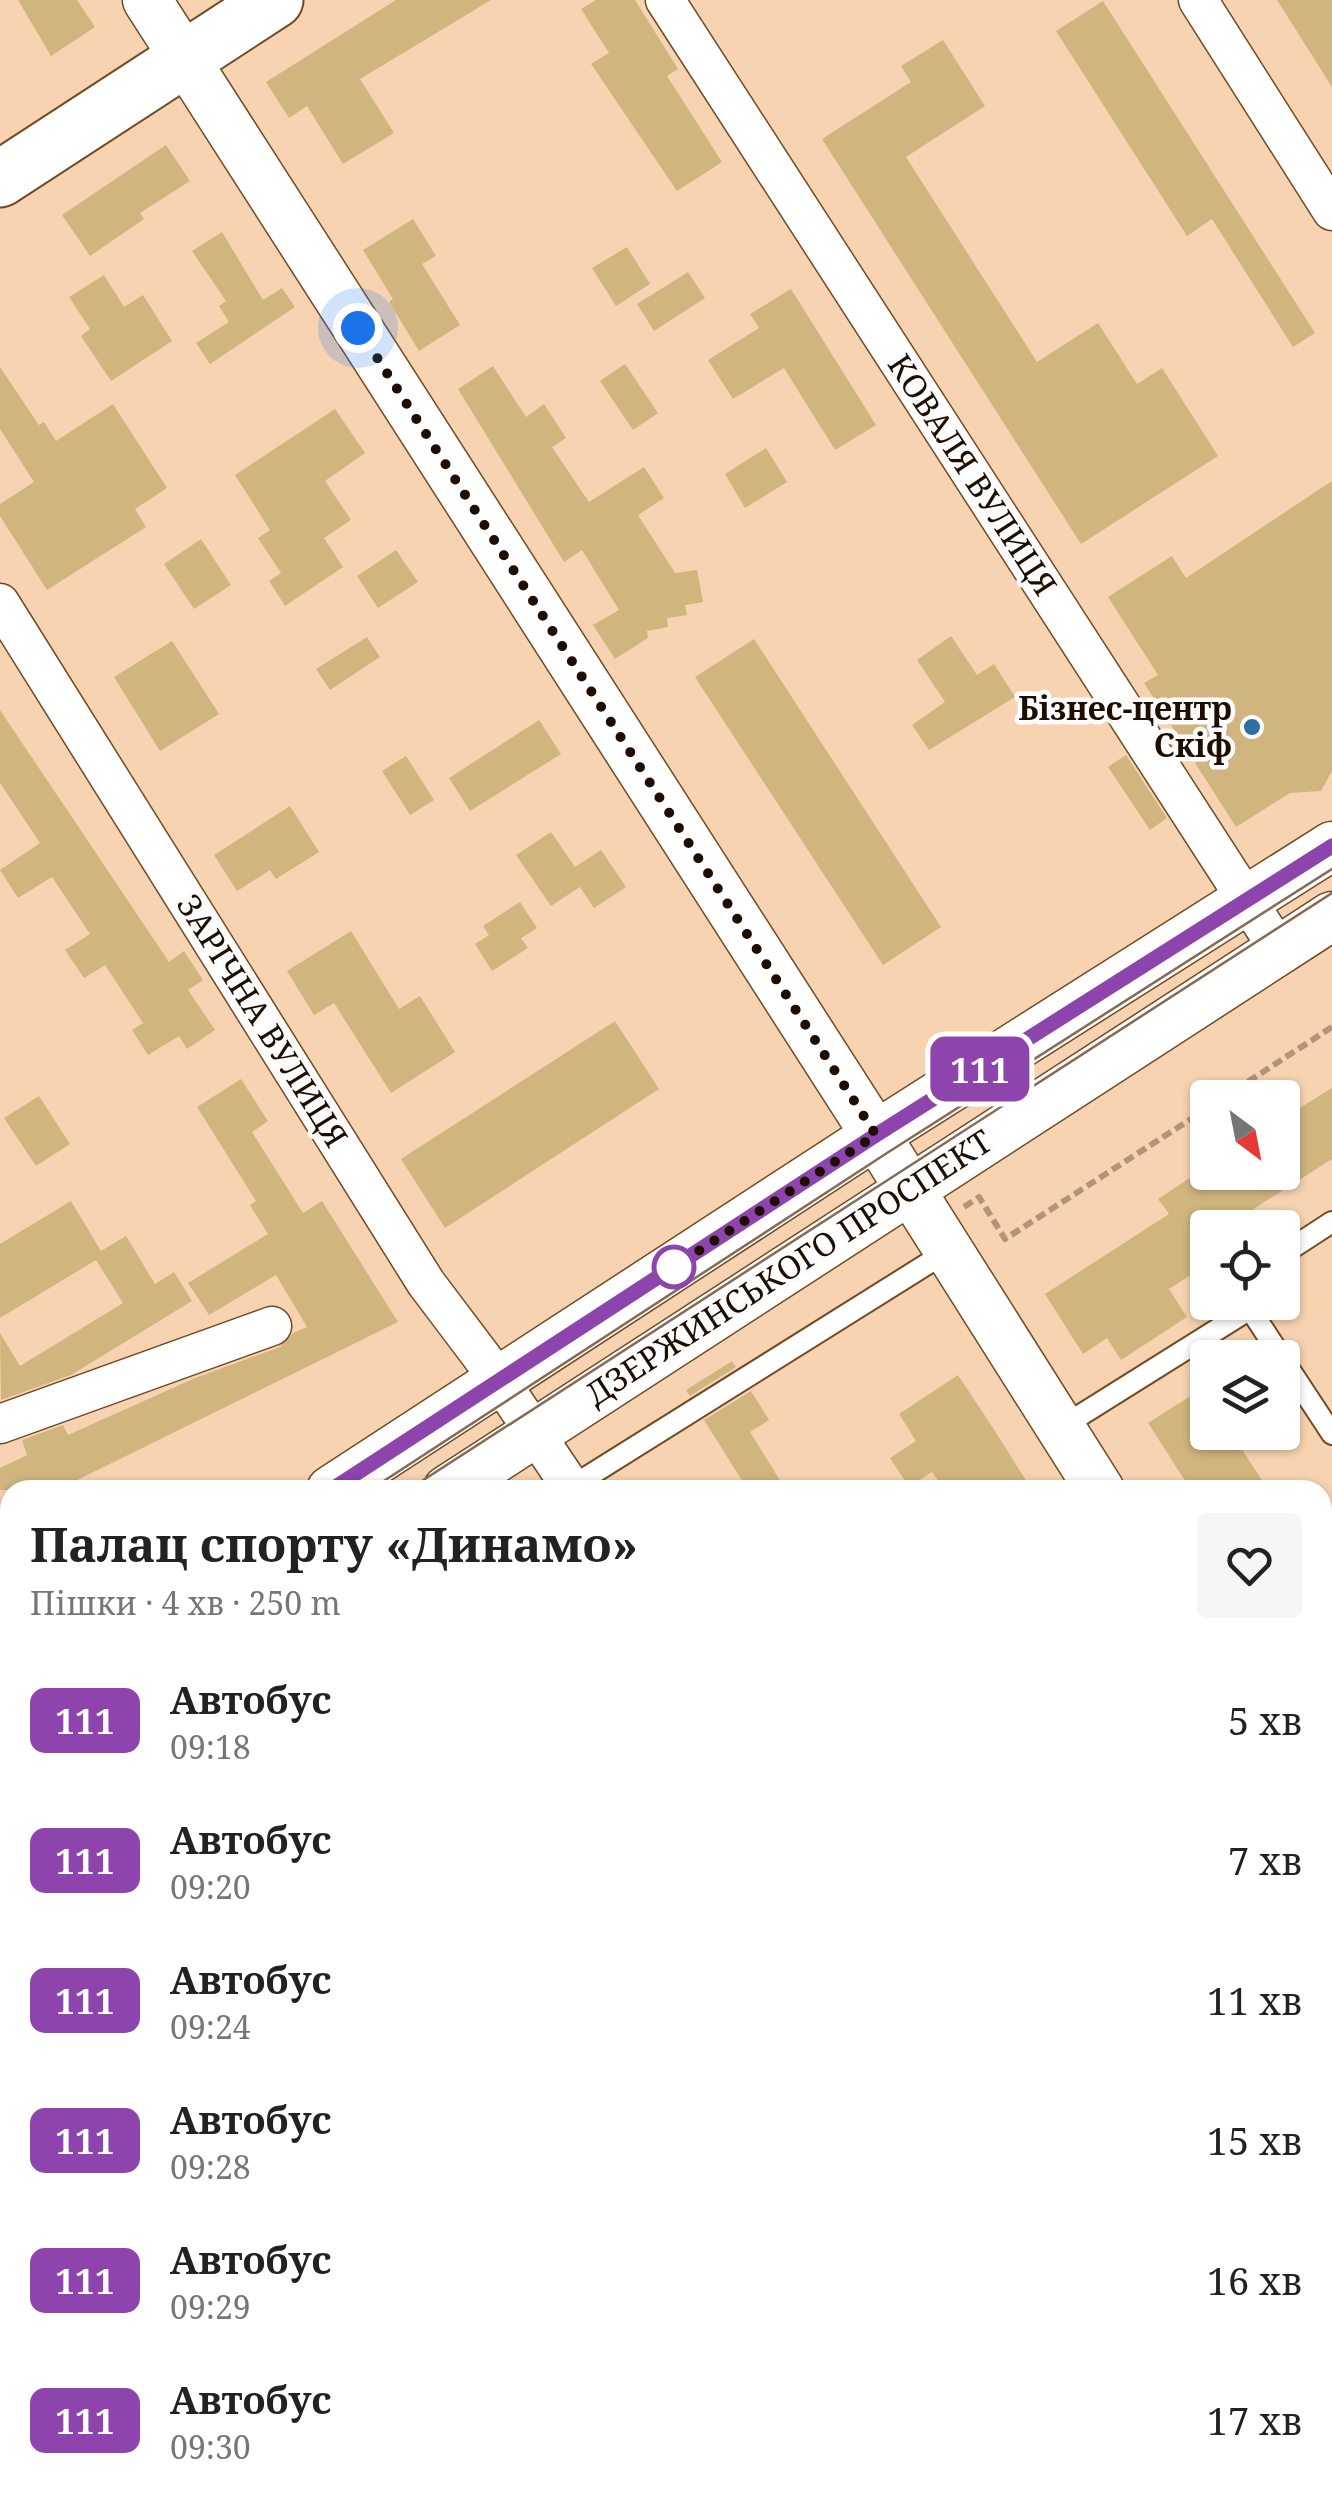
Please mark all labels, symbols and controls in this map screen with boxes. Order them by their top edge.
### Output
your location [333,303,383,353]
street label: КОВАЛЯ ВУЛИЦЯ [879,345,1067,603]
place label: Бізнес-центр Скіф [1018,686,1232,766]
marker: Бізнес-центр Скіф [1241,716,1263,738]
street label: ЗАРІЧНА ВУЛИЦЯ [168,885,359,1155]
line badge: 111 [922,1036,1038,1102]
text: 111 [950,1046,1010,1093]
north arrow [1190,1080,1300,1190]
map controls [1190,1080,1300,1450]
street label: ДЗЕРЖИНСЬКОГО ПРОСПЕКТ [577,1119,1000,1415]
button: locate [1190,1210,1300,1320]
unlabelled marker [653,1246,695,1288]
button: layers [1190,1340,1300,1450]
text: Палац спорту «Динамо» [30,1511,638,1576]
button: heart [1197,1513,1302,1618]
text: Пішки · 4 хв · 250 m [30,1581,341,1624]
text: Автобус [170,1673,331,1725]
text: 5 хв [1228,1694,1302,1746]
text: 111 [55,1697,115,1744]
text: 09:18 [170,1725,251,1768]
text: Автобус [170,1813,331,1865]
text: 7 хв [1228,1834,1302,1886]
text: 111 [55,1837,115,1884]
text: 09:20 [170,1865,251,1908]
text: Автобус [170,1953,331,2005]
text: 11 хв [1207,1974,1302,2026]
text: 111 [55,1977,115,2024]
text: 09:24 [170,2005,251,2048]
text: Автобус [170,2093,331,2145]
text: 15 хв [1207,2114,1302,2166]
text: 111 [55,2117,115,2164]
text: 09:28 [170,2145,251,2188]
text: Автобус [170,2233,331,2285]
text: 16 хв [1207,2254,1302,2306]
text: 111 [55,2257,115,2304]
text: 09:29 [170,2285,251,2328]
text: Автобус [170,2373,331,2425]
text: 17 хв [1207,2394,1302,2446]
text: 111 [55,2397,115,2444]
text: 09:30 [170,2425,251,2468]

